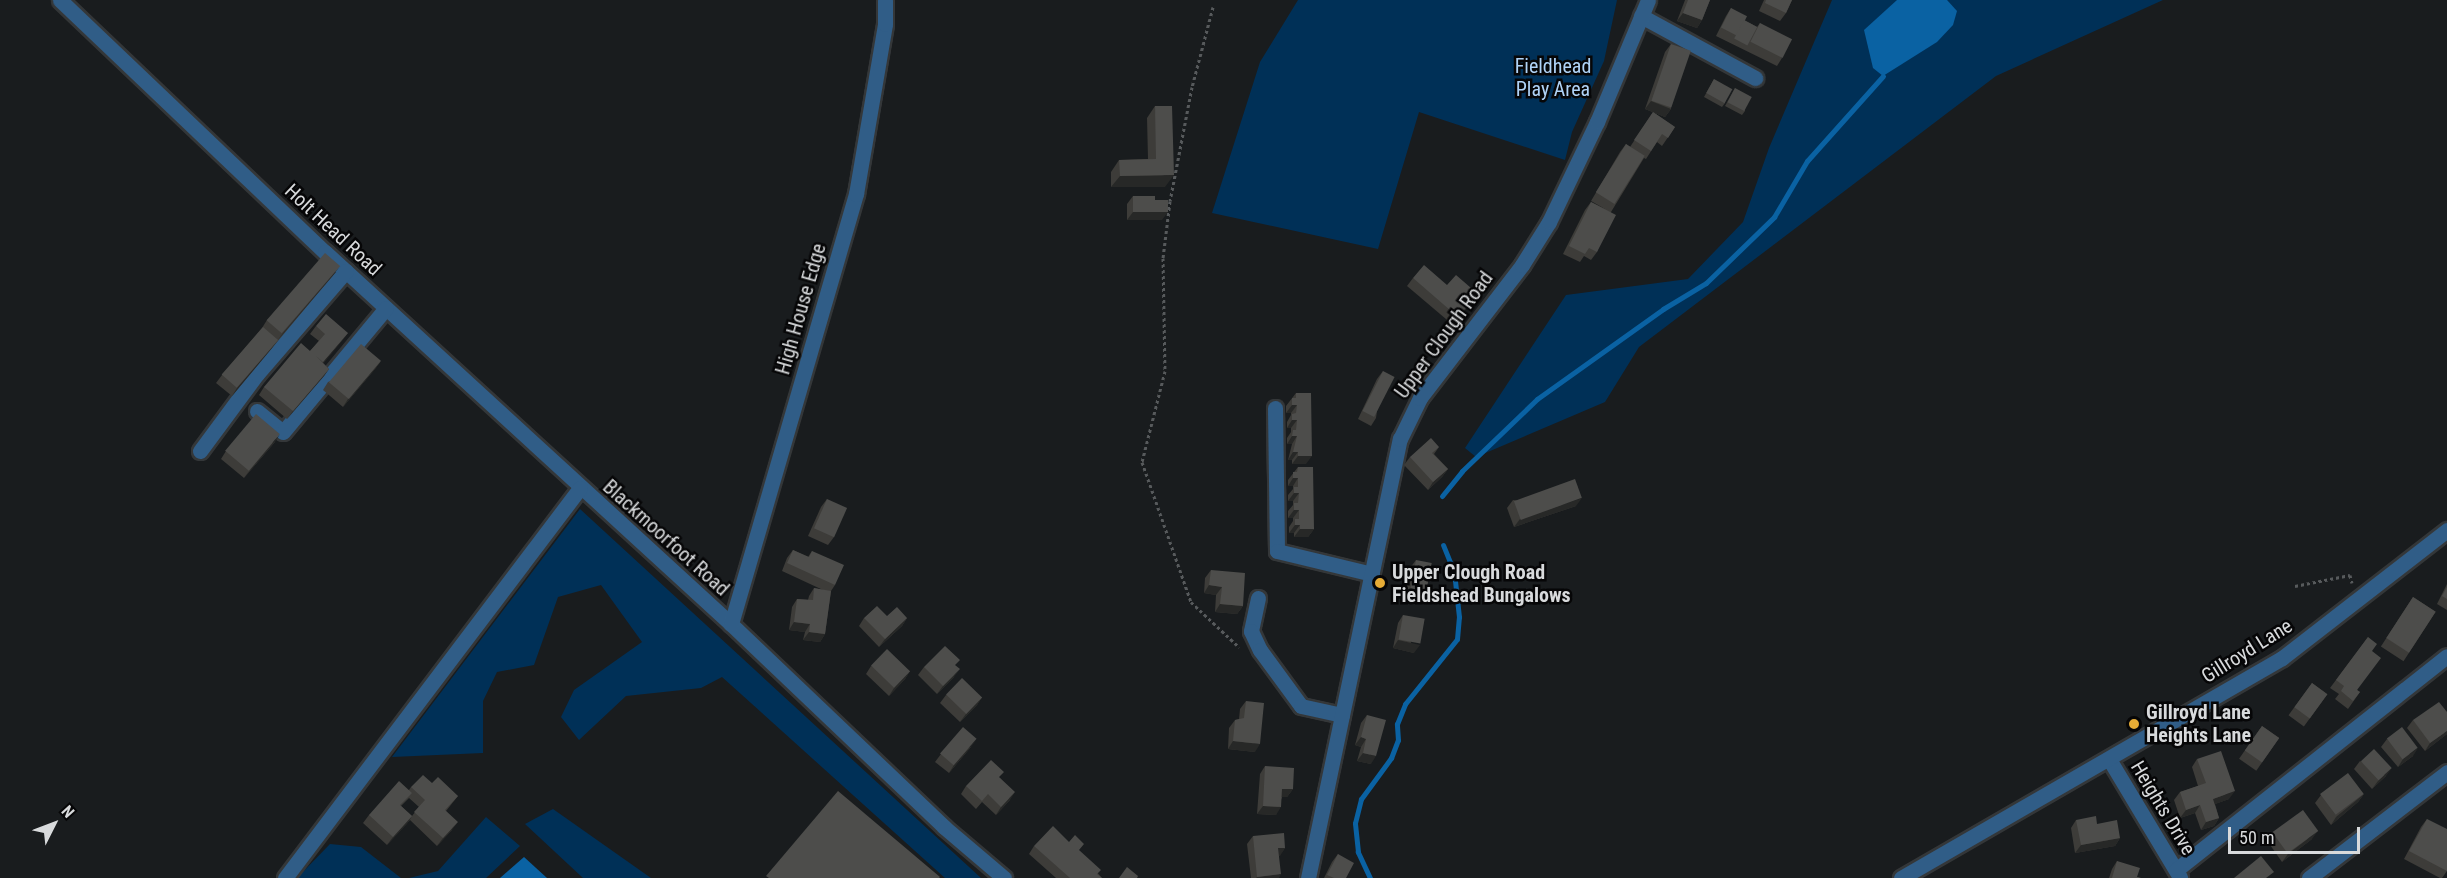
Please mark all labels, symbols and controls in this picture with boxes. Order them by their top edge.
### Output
park label: Fieldhead Play Area [1515,55,1591,102]
street label: Holt Head Road [280,179,386,281]
street label: High House Edge [771,241,831,377]
street label: Upper Clough Road [1390,267,1498,403]
street label: Blackmoorfoot Road [598,475,734,601]
place label: Upper Clough Road Fieldshead Bungalows [1392,560,1571,607]
marker: Upper Clough Road Fieldshead Bungalows [1373,576,1387,590]
street label: Gillroyd Lane [2197,614,2297,688]
place label: Gillroyd Lane Heights Lane [2146,700,2251,747]
marker: Gillroyd Lane Heights Lane [2127,717,2141,731]
street label: Heights Drive [2126,757,2200,859]
north arrow [24,794,84,854]
text: N [57,802,78,822]
scale bar [2231,815,2363,853]
text: 50 m [2239,827,2274,848]

